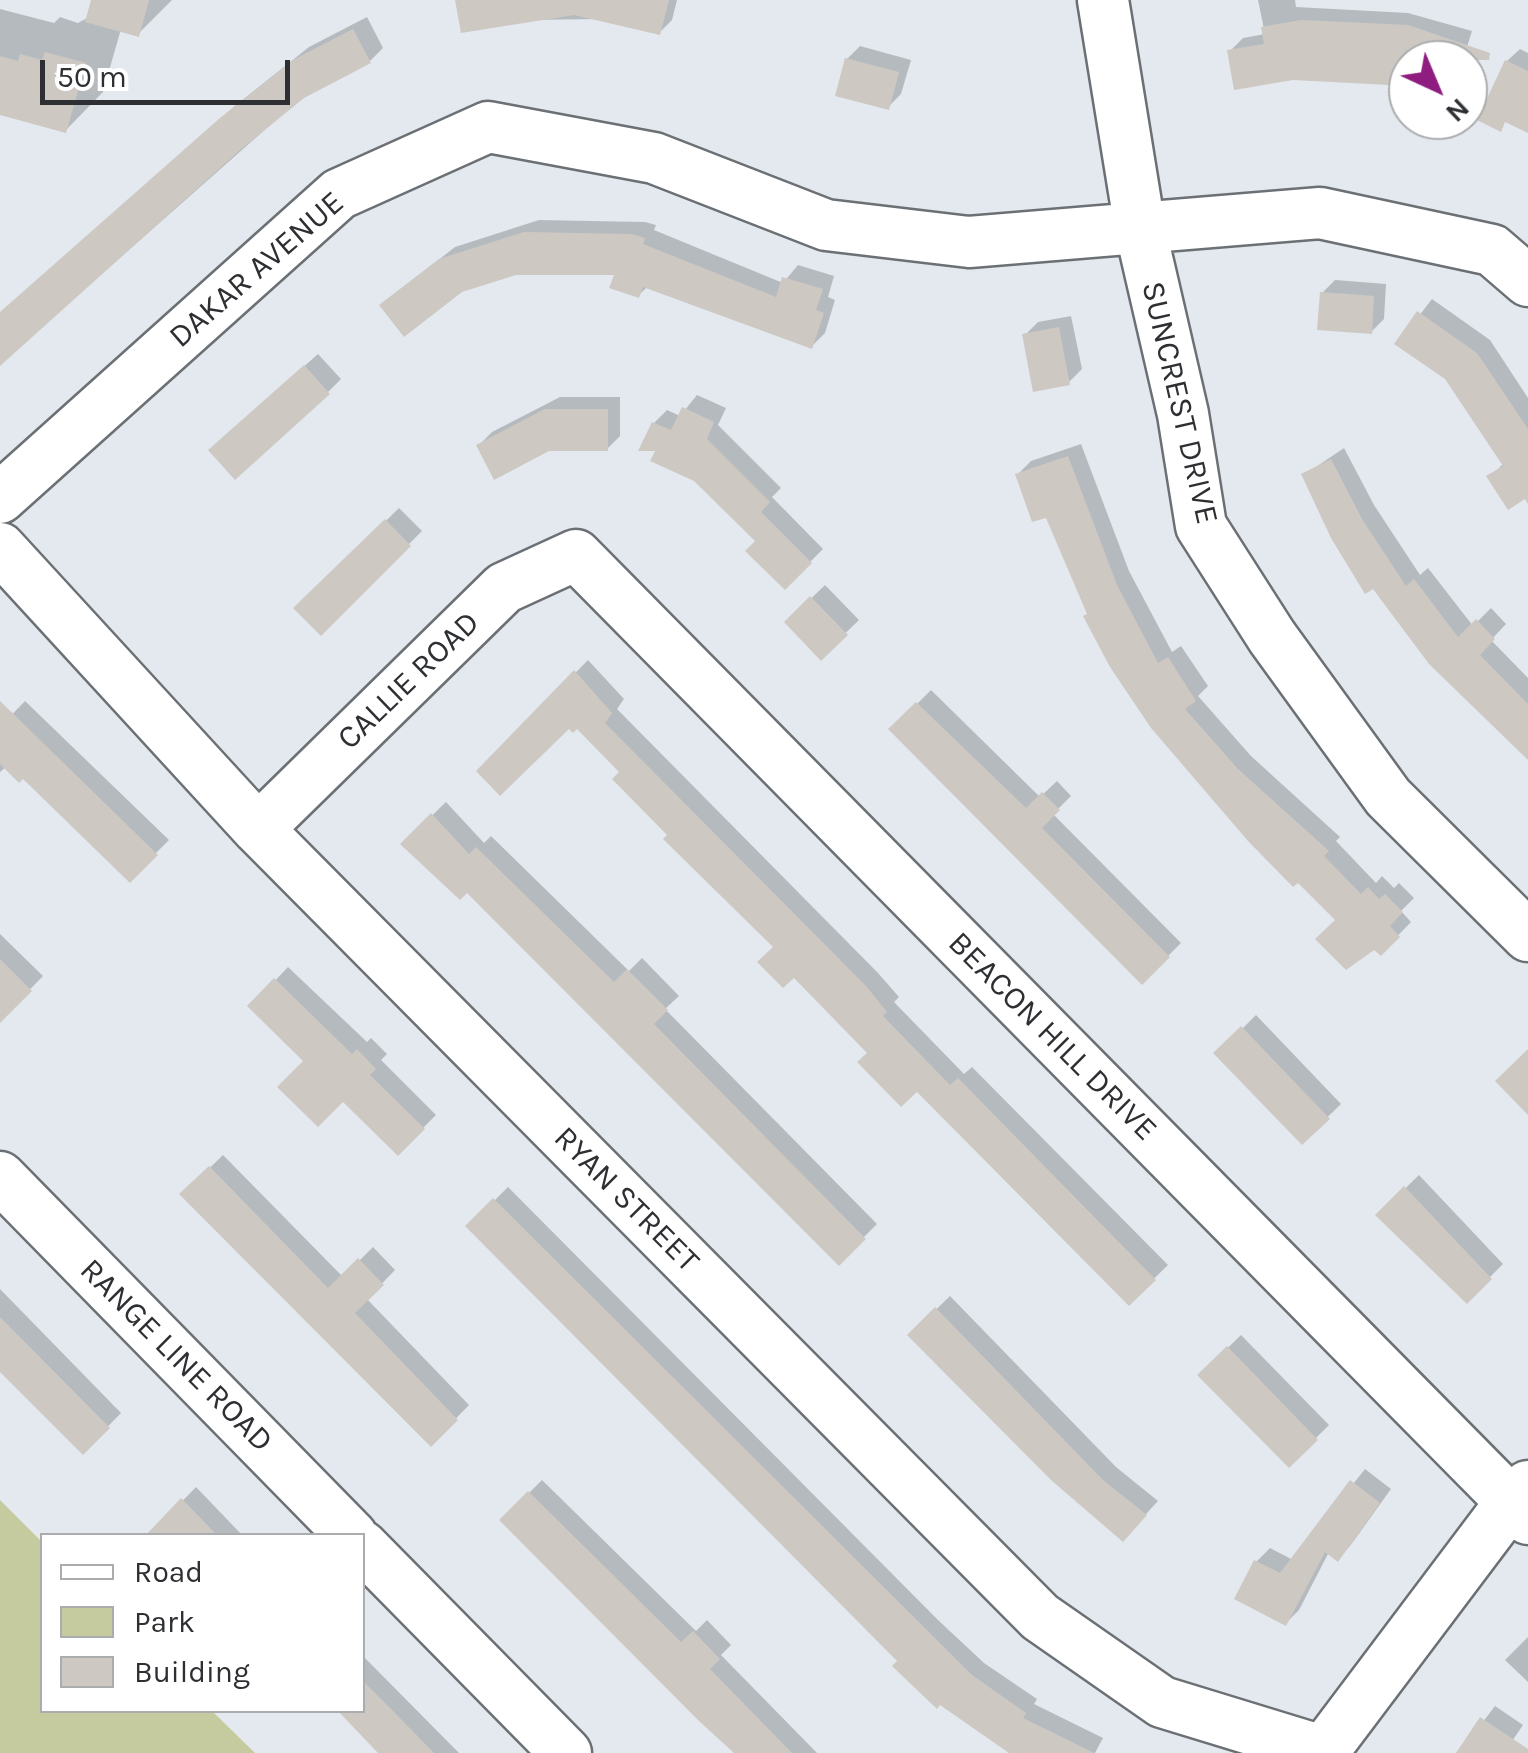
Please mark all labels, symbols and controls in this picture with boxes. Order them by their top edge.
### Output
scale bar [45,40,295,102]
north arrow [1388,40,1488,140]
text: 50 m [57,59,127,95]
text: N [1439,92,1476,129]
street label: DAKAR AVENUE [162,184,352,356]
street label: SUNCREST DRIVE [1132,278,1226,528]
street label: CALLIE ROAD [330,604,488,758]
street label: BEACON HILL DRIVE [940,925,1164,1149]
street label: RYAN STREET [545,1119,707,1281]
street label: RANGE LINE ROAD [71,1251,281,1461]
legend [40,1533,365,1713]
text: Road [134,1554,203,1590]
text: Park [134,1604,195,1640]
text: Building [134,1654,250,1690]

